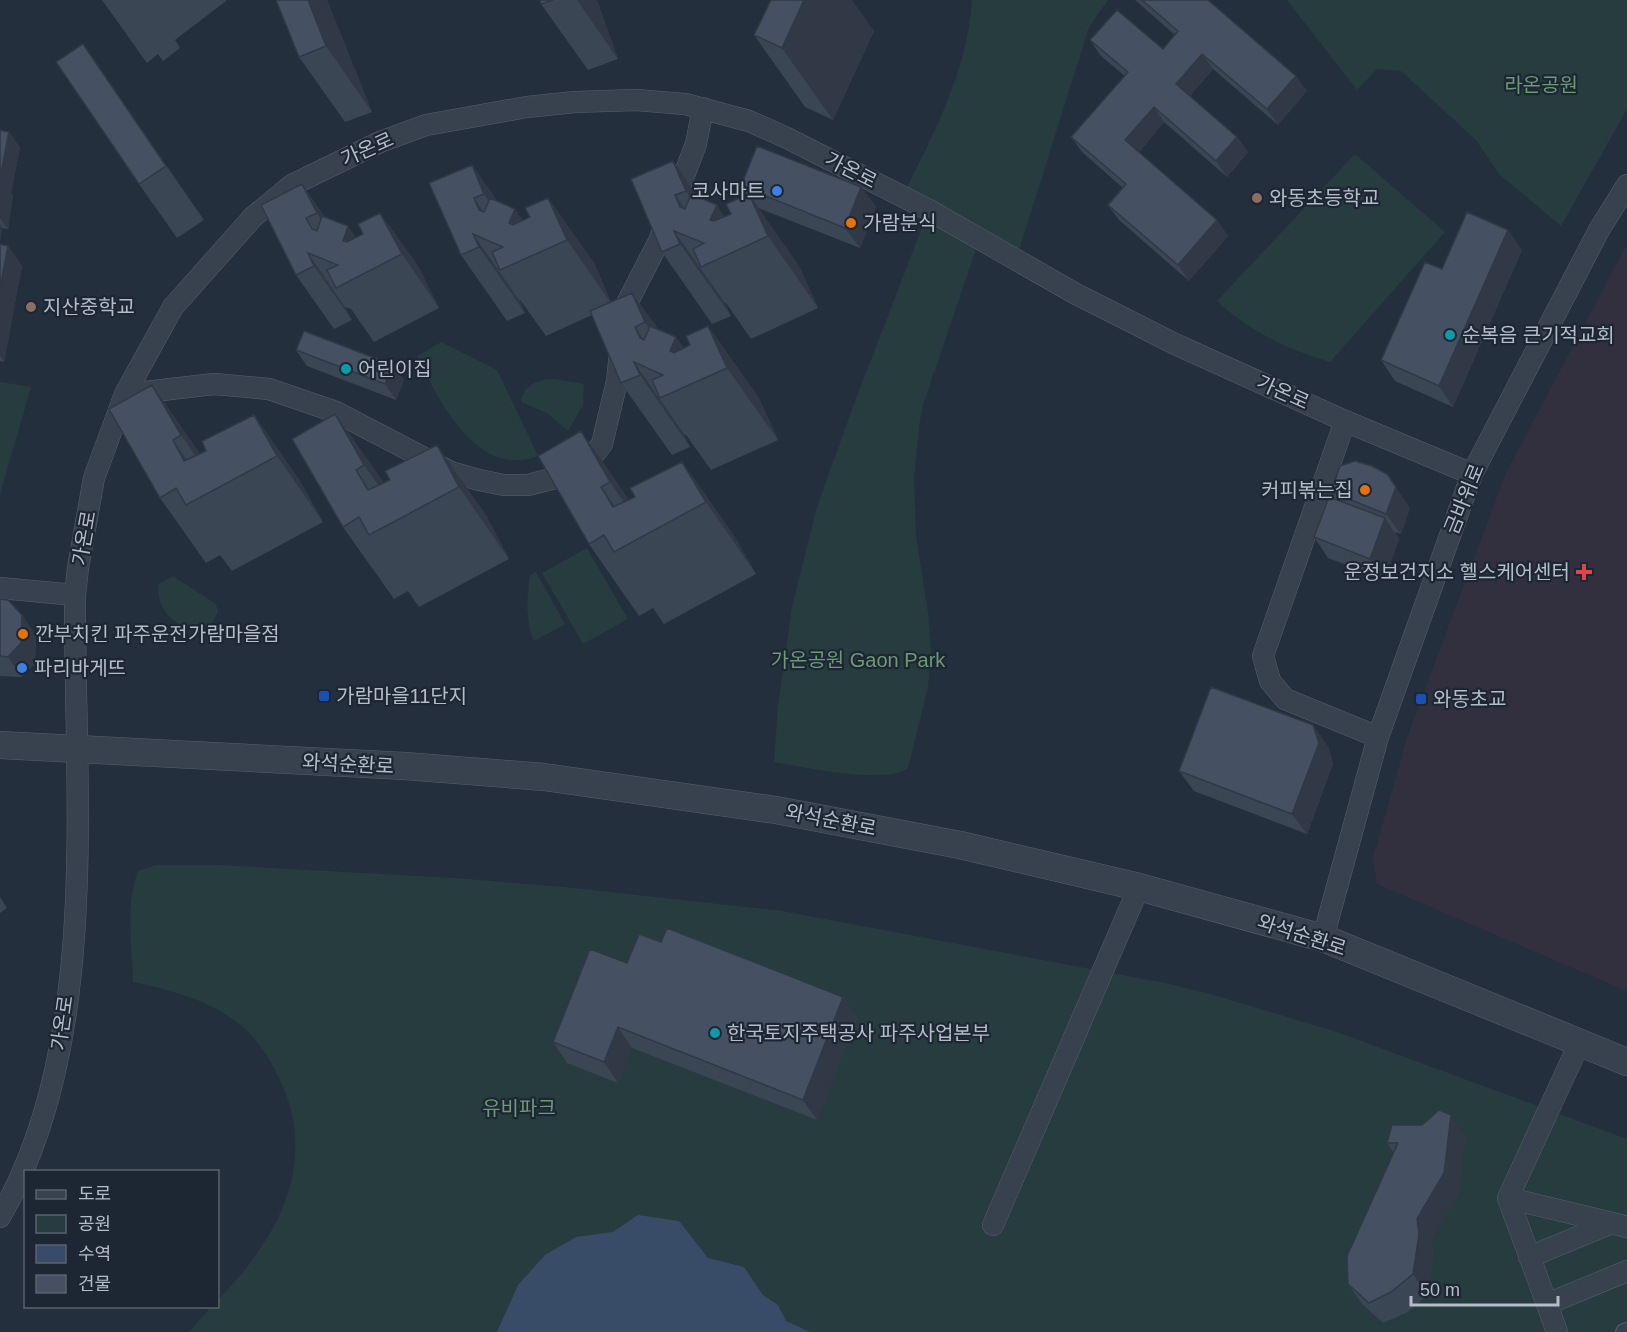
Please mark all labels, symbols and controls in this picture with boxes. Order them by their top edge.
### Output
park label: 라온공원 [1504,74,1578,96]
street label: 가온로 [337,128,397,170]
street label: 가온로 [821,148,881,192]
place label: 코사마트 [691,180,765,202]
marker: 코사마트 [770,184,784,198]
place label: 와동초등학교 [1269,187,1379,209]
marker: 와동초등학교 [1250,191,1264,205]
place label: 가람분식 [863,212,937,234]
marker: 가람분식 [844,216,858,230]
place label: 지산중학교 [43,296,135,318]
marker: 지산중학교 [24,300,38,314]
place label: 순복음 큰기적교회 [1462,324,1615,346]
marker: 순복음 큰기적교회 [1443,328,1457,342]
place label: 어린이집 [358,358,432,380]
marker: 어린이집 [339,362,353,376]
street label: 가온로 [1253,371,1313,413]
street label: 금바위로 [1440,461,1488,537]
place label: 커피볶는집 [1261,479,1353,501]
marker: 커피볶는집 [1358,483,1372,497]
street label: 가온로 [68,509,100,567]
place label: 운정보건지소 헬스케어센터 [1344,561,1570,583]
marker: 운정보건지소 헬스케어센터 [1575,563,1593,581]
place label: 깐부치킨 파주운전가람마을점 [35,623,280,645]
marker: 깐부치킨 파주운전가람마을점 [16,627,30,641]
park label: 가온공원 Gaon Park [771,649,946,671]
place label: 파리바게뜨 [34,657,126,679]
marker: 파리바게뜨 [15,661,29,675]
place label: 가람마을11단지 [336,685,467,707]
place label: 와동초교 [1433,688,1507,710]
marker: 가람마을11단지 [317,689,331,703]
marker: 와동초교 [1414,692,1428,706]
street label: 와석순환로 [301,751,395,777]
street label: 와석순환로 [784,800,878,840]
street label: 와석순환로 [1255,910,1349,960]
street label: 가온로 [47,994,77,1052]
place label: 한국토지주택공사 파주사업본부 [727,1022,990,1044]
marker: 한국토지주택공사 파주사업본부 [708,1026,722,1040]
park label: 유비파크 [482,1097,556,1119]
legend [24,1170,219,1308]
text: 도로 [78,1184,111,1204]
text: 공원 [78,1214,111,1234]
text: 수역 [78,1244,111,1264]
scale bar [1411,1269,1558,1307]
text: 건물 [78,1274,111,1294]
text: 50 m [1420,1280,1460,1300]

